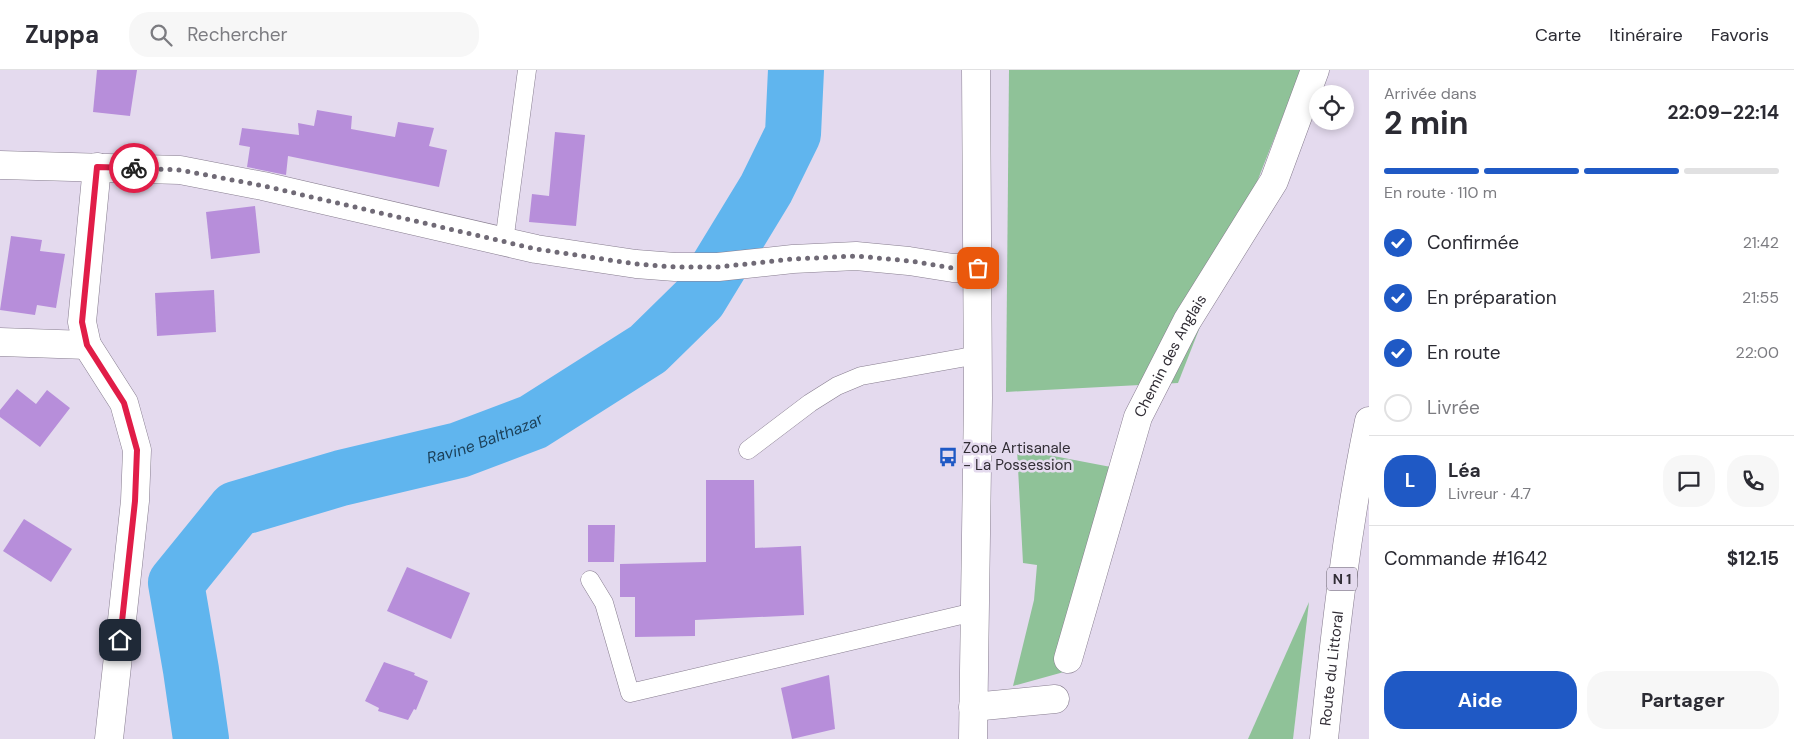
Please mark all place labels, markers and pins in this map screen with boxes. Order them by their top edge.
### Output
pin [957,247,999,289]
place label: Zone Artisanale - La Possession [963,438,1072,475]
bus stop icon: Zone Artisanale - La Possession [937,446,959,468]
pin [99,619,141,661]

